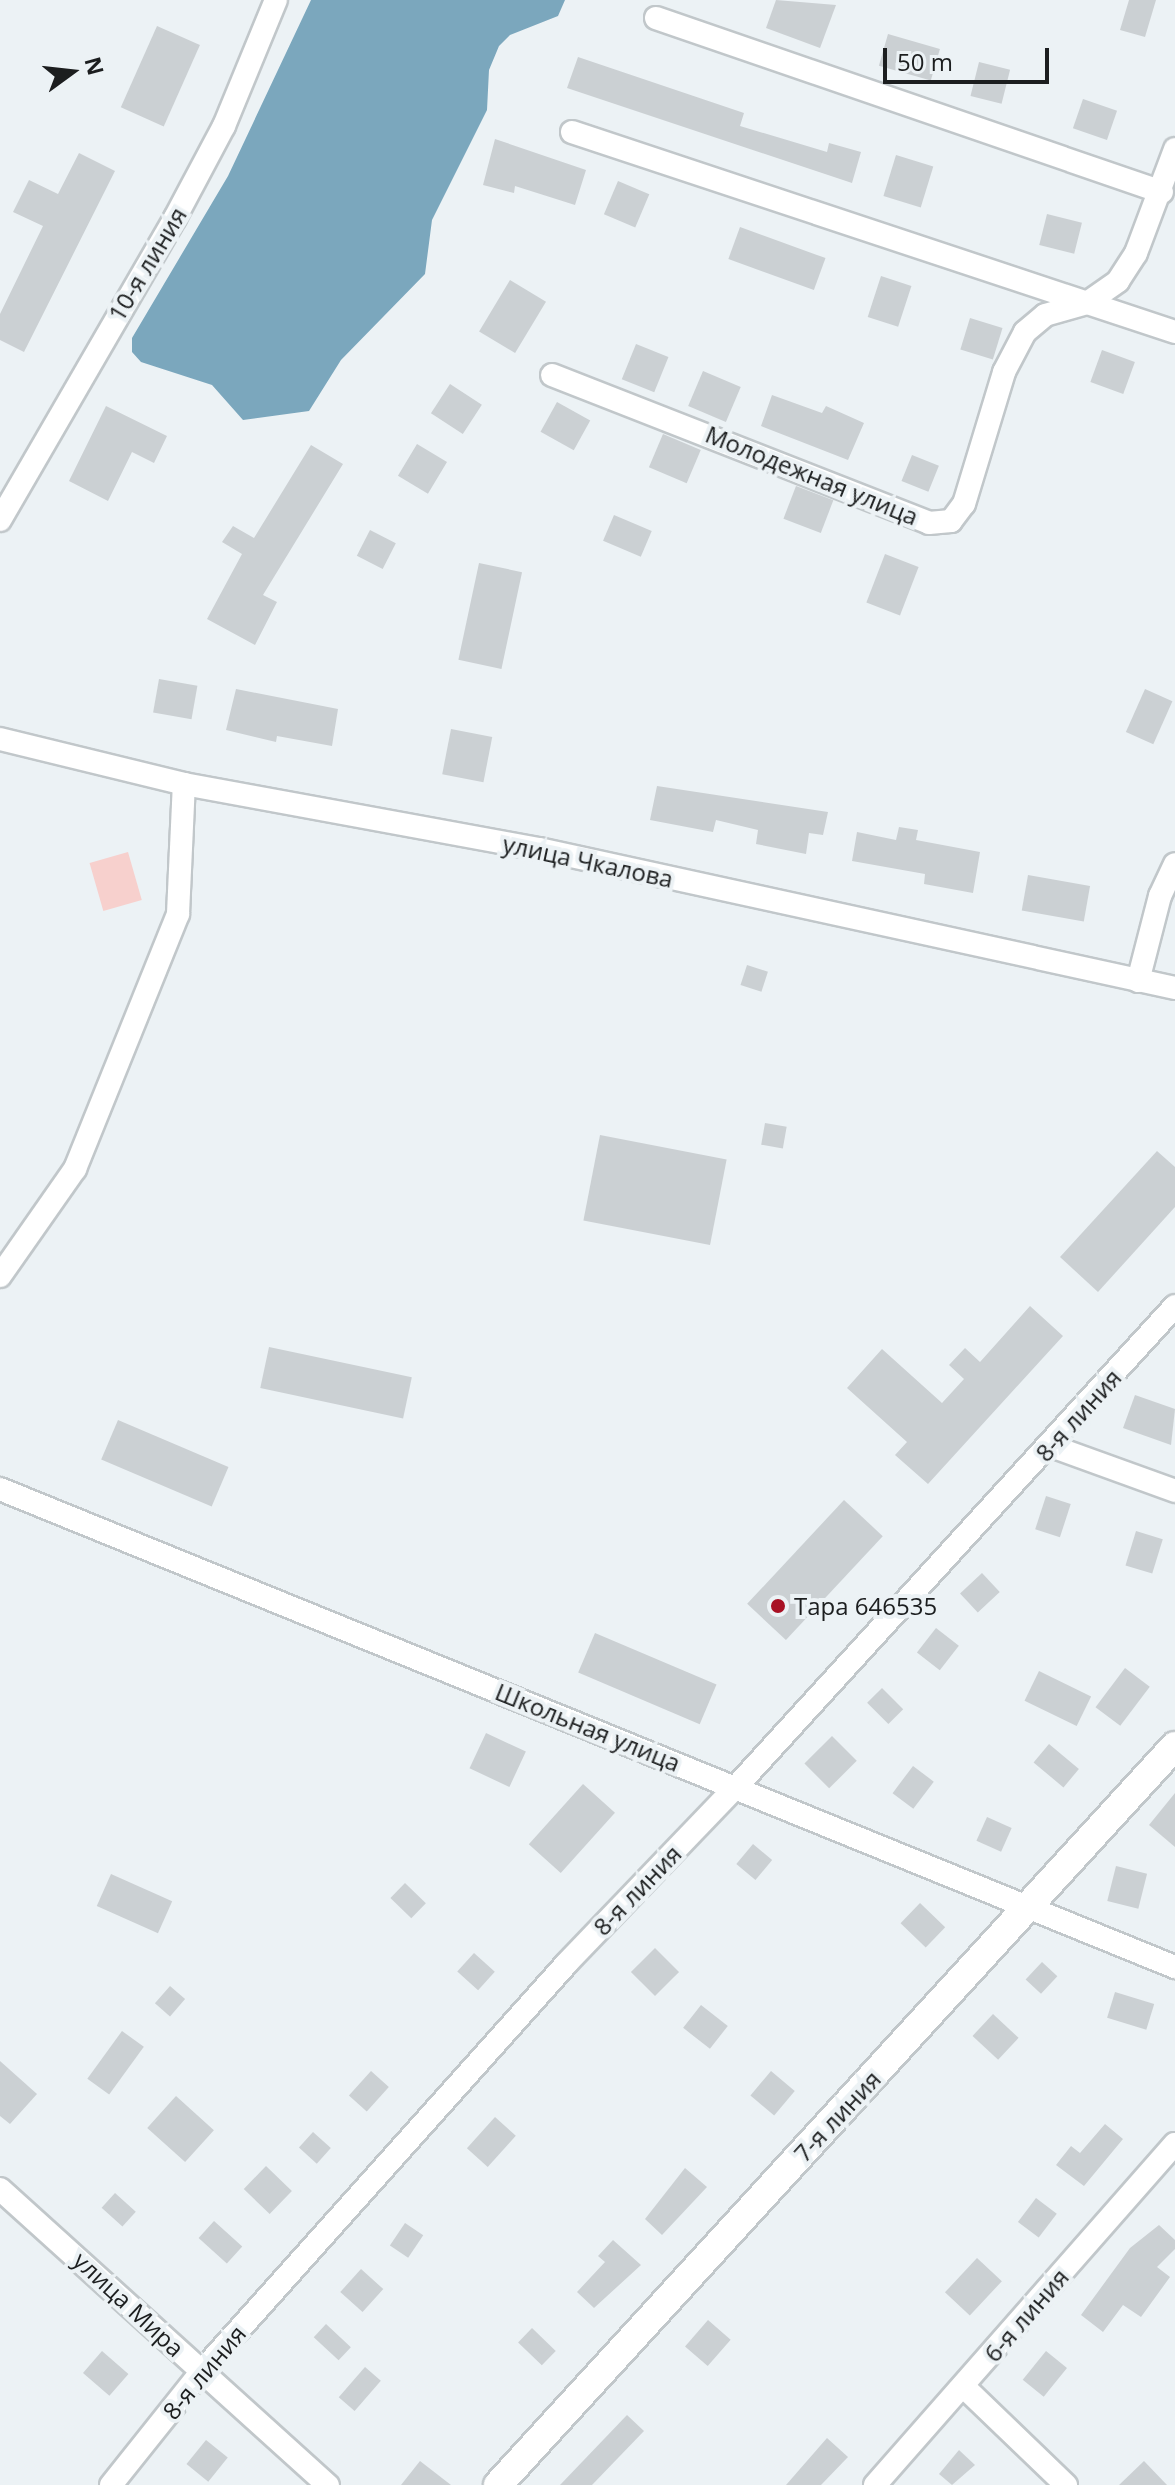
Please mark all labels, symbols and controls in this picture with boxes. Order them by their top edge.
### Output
north arrow [32,32,112,112]
scale bar [887,32,1053,82]
text: 50 m [897,45,953,78]
text: N [78,53,112,78]
street label: 10-я линия [102,202,192,326]
street label: Молодежная улица [702,419,922,531]
street label: улица Чкалова [500,829,676,893]
street label: 8-я линия [1029,1363,1127,1467]
place label: Тара 646535 [794,1592,937,1620]
marker: Тара 646535 [769,1597,787,1615]
street label: Школьная улица [491,1677,685,1777]
street label: 8-я линия [587,1839,687,1941]
street label: 7-я линия [788,2065,886,2167]
street label: улица Мира [68,2246,190,2362]
street label: 6-я линия [978,2263,1074,2367]
street label: 8-я линия [156,2319,252,2425]

